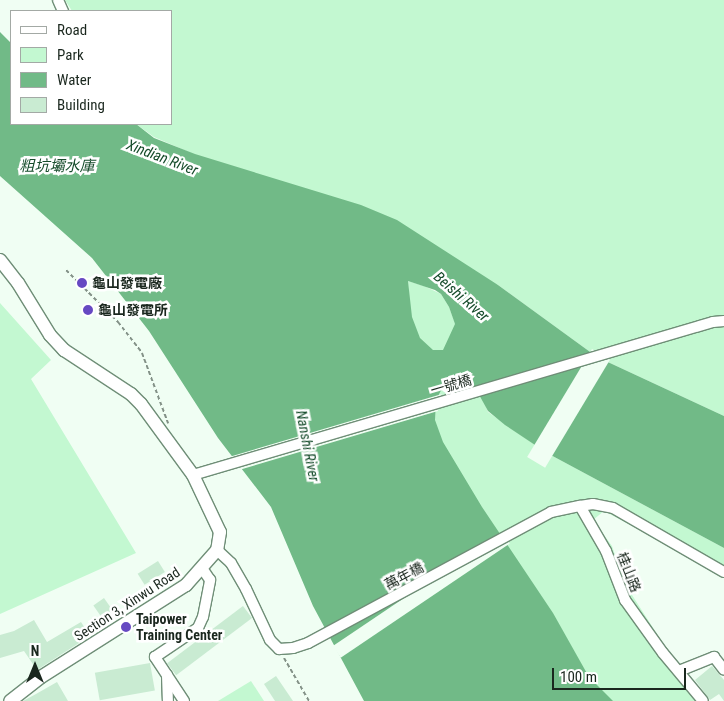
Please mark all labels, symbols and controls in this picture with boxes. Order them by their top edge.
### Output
legend [10,10,172,125]
text: Road [57,21,87,39]
text: Park [57,46,84,64]
text: Water [57,71,91,89]
text: Building [57,96,105,114]
water label: Xindian River [124,136,200,180]
water label: 粗坑壩水庫 [20,158,94,176]
water label: Beishi River [430,268,492,326]
place label: 龜山發電廠 [92,275,162,291]
marker: 龜山發電廠 [76,277,88,289]
place label: 龜山發電所 [98,302,168,318]
marker: 龜山發電所 [82,304,94,316]
street label: 一號橋 [428,371,474,399]
water label: Nanshi River [291,409,323,483]
street label: 桂山路 [613,549,645,595]
street label: 萬年橋 [382,559,426,593]
street label: Section 3, Xinwu Road [71,564,183,644]
place label: Taipower Training Center [136,611,222,644]
marker: Taipower Training Center [120,621,132,633]
north arrow [10,641,60,691]
text: N [31,643,39,659]
scale bar [554,658,688,690]
text: 100 m [560,668,597,686]

